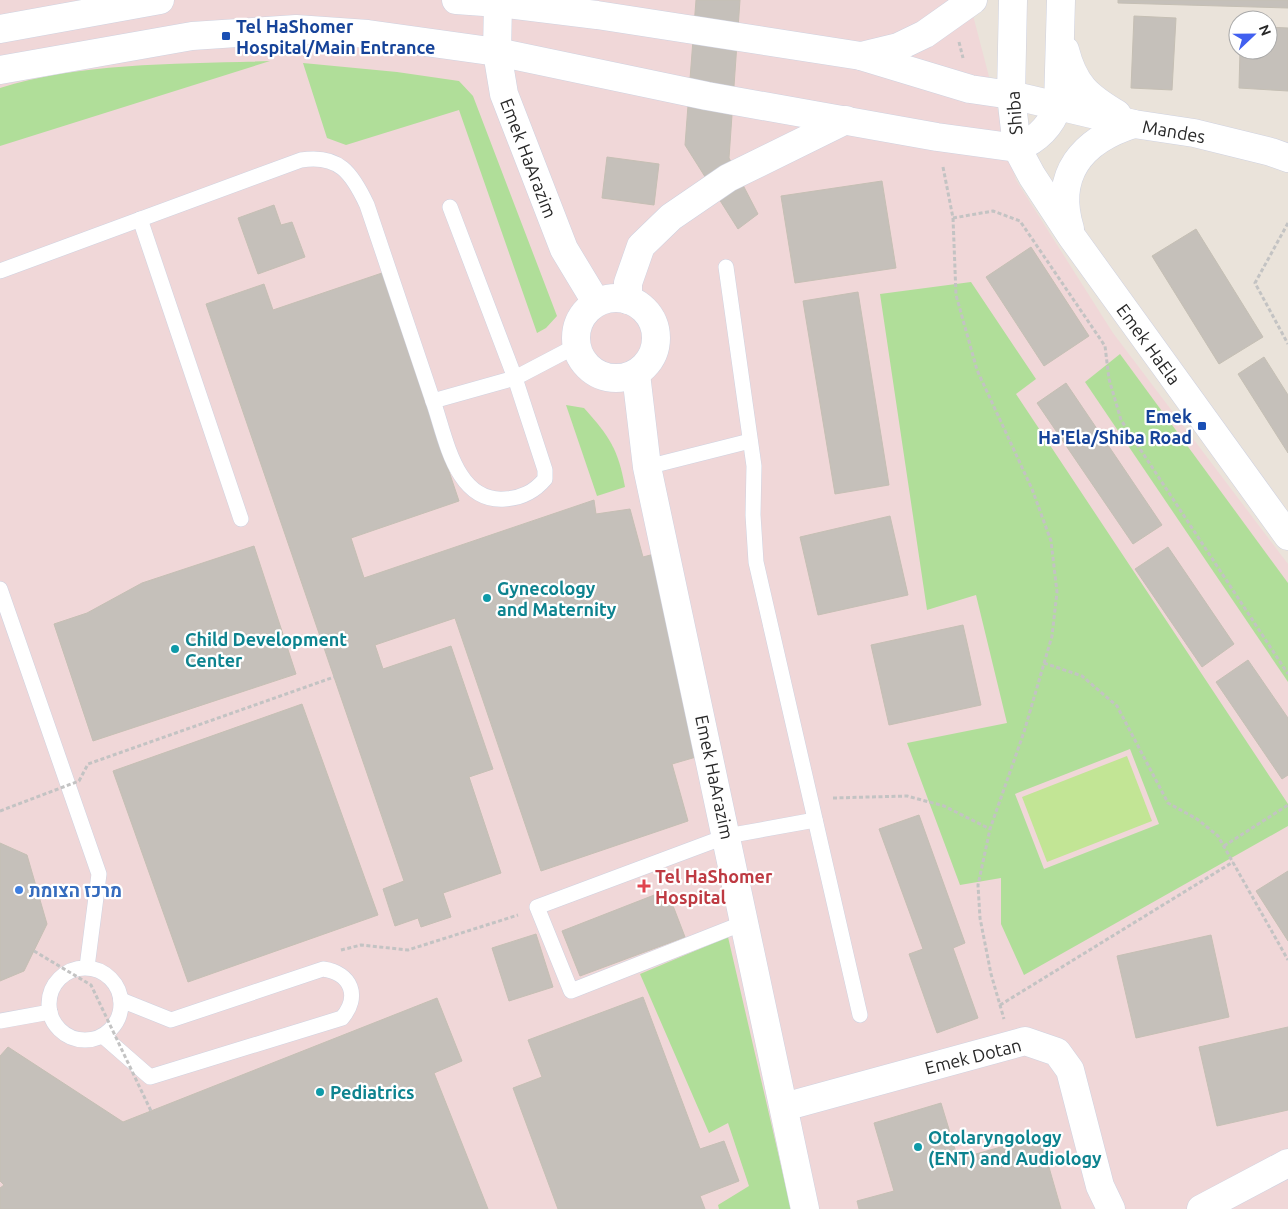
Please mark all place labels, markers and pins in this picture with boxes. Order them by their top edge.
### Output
place label: Tel HaShomer Hospital/Main Entrance [236,16,435,57]
marker: Tel HaShomer Hospital/Main Entrance [220,30,232,42]
place label: Emek Ha'Ela/Shiba Road [1038,406,1192,447]
marker: Emek Ha'Ela/Shiba Road [1196,420,1208,432]
place label: Gynecology and Maternity [497,578,617,619]
marker: Gynecology and Maternity [481,592,493,604]
place label: Child Development Center [185,629,347,670]
marker: Child Development Center [169,643,181,655]
place label: Tel HaShomer Hospital [655,866,773,907]
marker: Tel HaShomer Hospital [637,879,651,893]
place label: מרכז הצומת [29,880,122,900]
marker: מרכז הצומת [13,884,25,896]
place label: Pediatrics [330,1082,415,1102]
marker: Pediatrics [314,1086,326,1098]
place label: Otolaryngology (ENT) and Audiology [928,1127,1102,1169]
marker: Otolaryngology (ENT) and Audiology [912,1141,924,1153]

